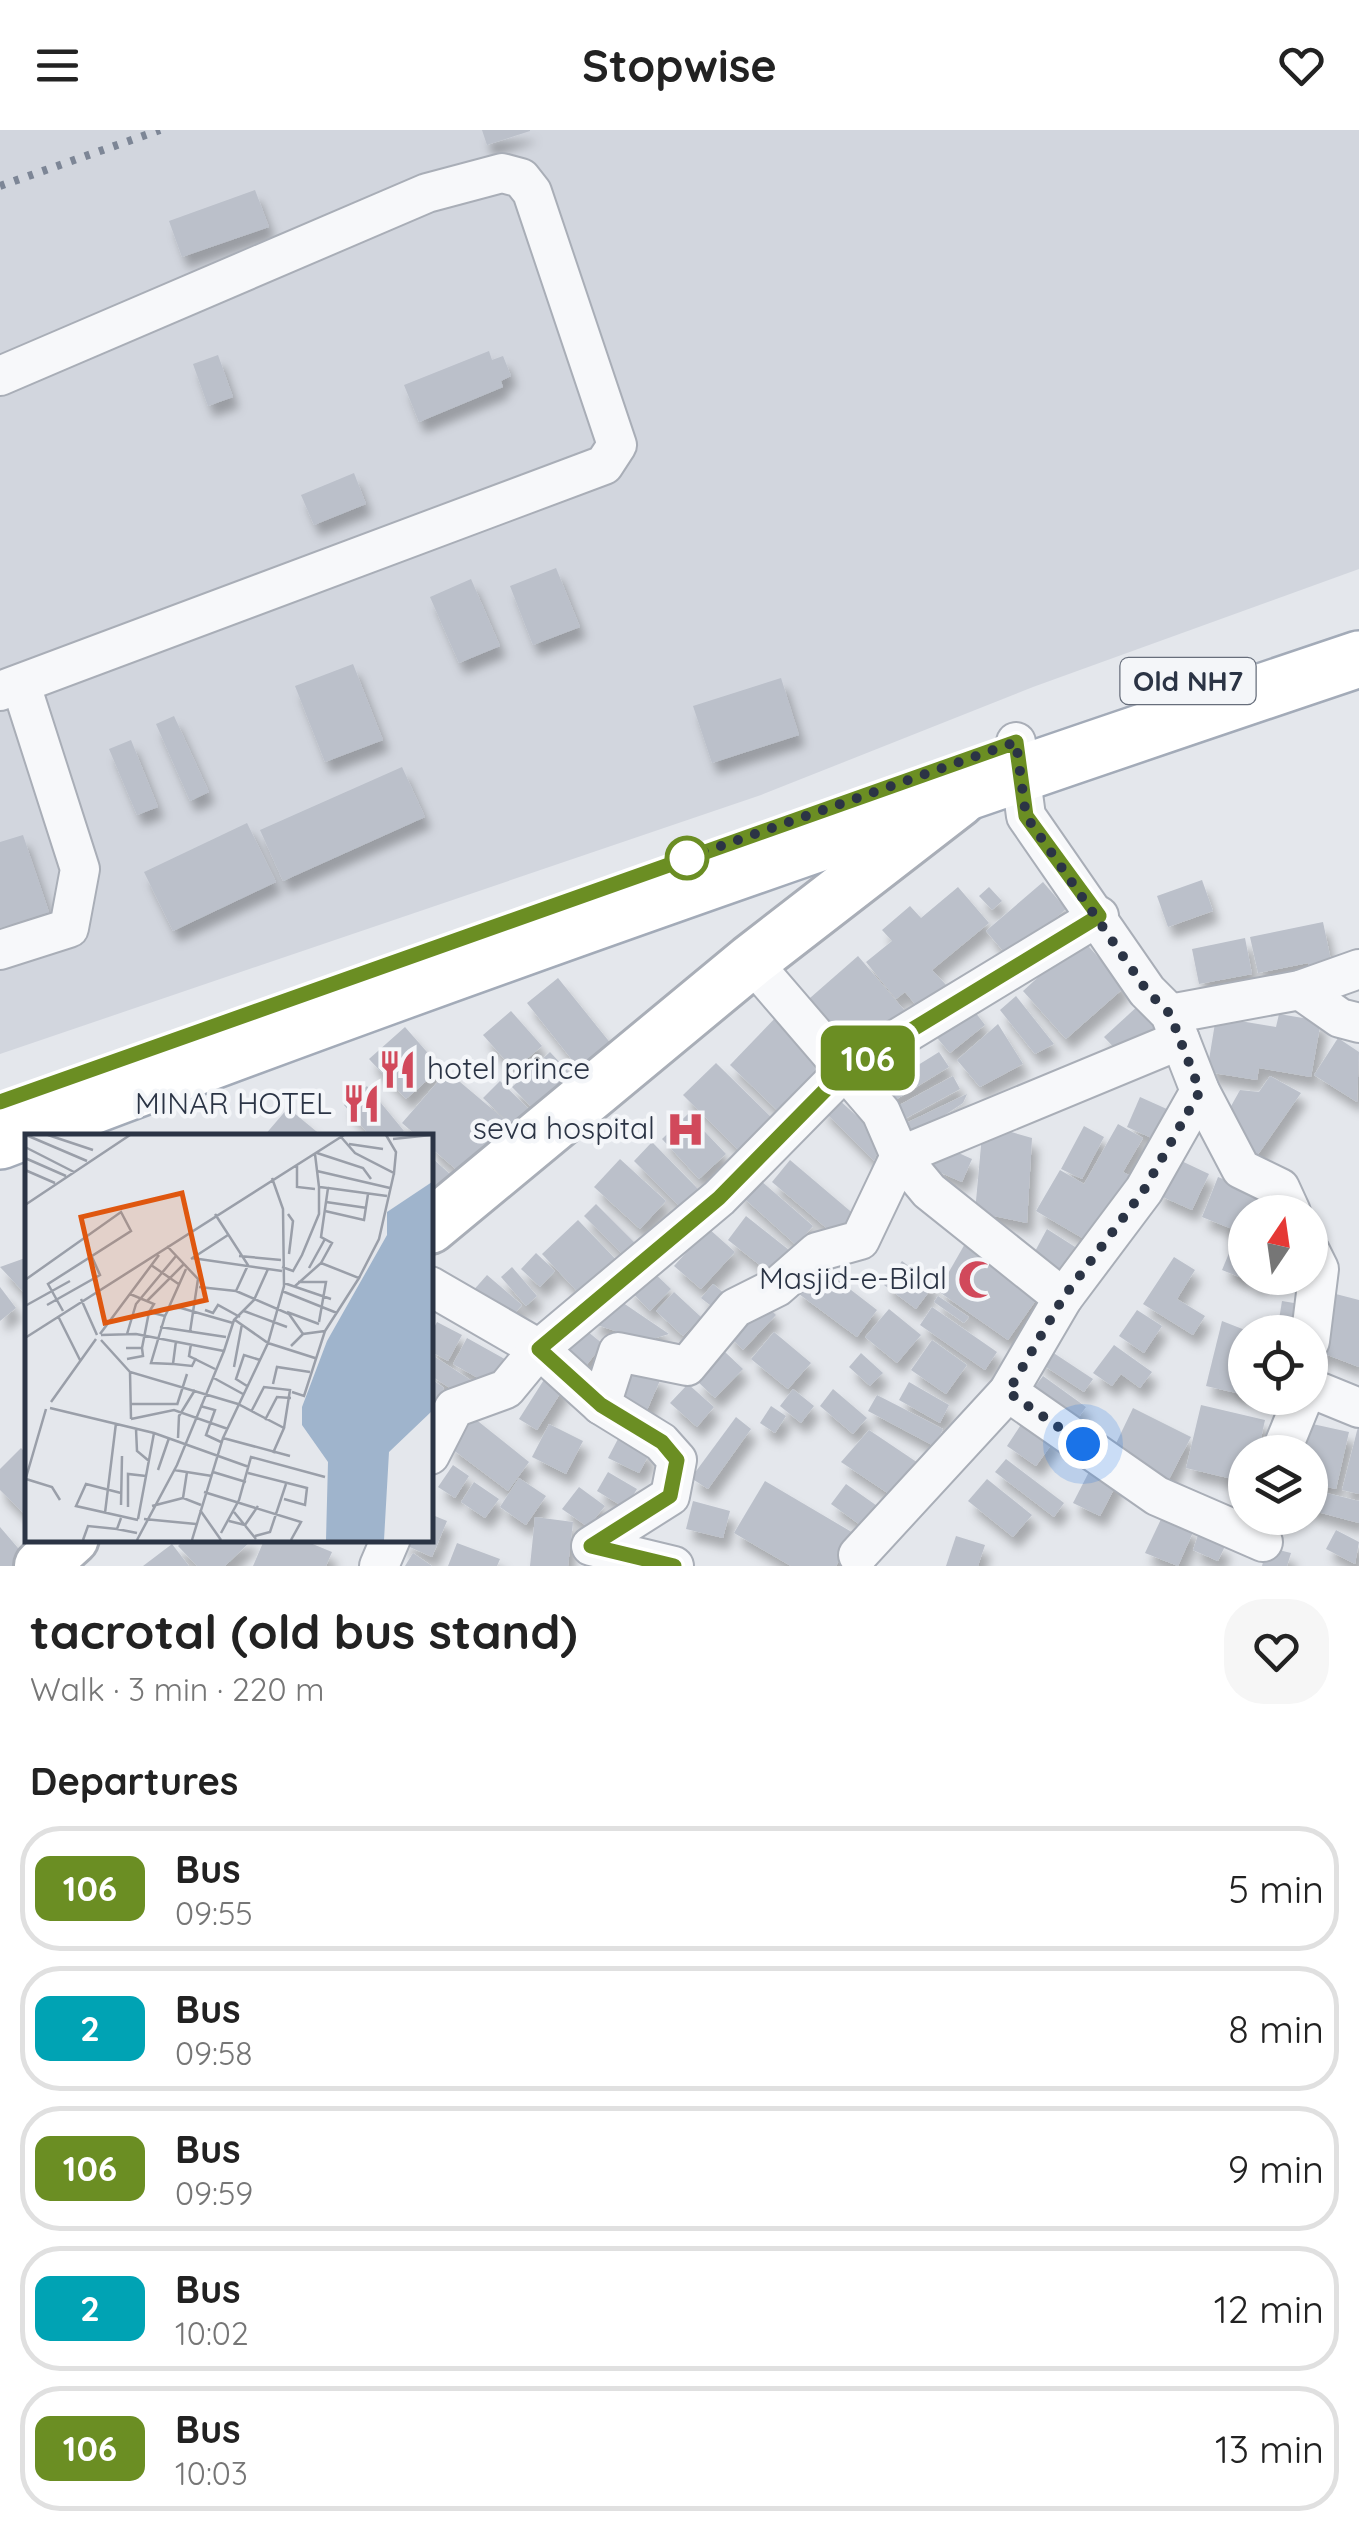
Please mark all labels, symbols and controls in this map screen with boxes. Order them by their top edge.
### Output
text: Stopwise [582,37,777,93]
icon: menu [30,38,85,93]
icon: heart [1274,38,1329,93]
road number: Old NH7 [1120,658,1256,704]
unlabelled marker [666,837,708,879]
line badge: 106 [810,1026,926,1090]
text: 106 [841,1036,895,1080]
restaurant icon: hotel prince [376,1048,418,1090]
place label: hotel prince [427,1049,590,1087]
restaurant icon: MINAR HOTEL [341,1083,383,1125]
place label: MINAR HOTEL [135,1084,332,1122]
hospital icon: seva hospital [664,1108,706,1150]
place label: seva hospital [473,1109,655,1147]
inset map [25,1134,432,1541]
north arrow [1228,1195,1328,1295]
map controls [1228,1195,1328,1535]
mosque icon: Masjid-e-Bilal [956,1258,998,1300]
place label: Masjid-e-Bilal [759,1259,947,1297]
button: locate [1228,1315,1328,1415]
your location [1058,1419,1108,1469]
button: layers [1228,1435,1328,1535]
button: heart [1224,1599,1329,1704]
text: tacrotal (old bus stand) [30,1601,578,1661]
text: Walk · 3 min · 220 m [30,1669,324,1709]
text: Departures [30,1757,238,1805]
text: Bus [175,1845,241,1893]
text: 5 min [1228,1865,1324,1913]
text: 106 [63,1866,117,1910]
text: 09:55 [175,1893,253,1933]
text: Bus [175,1985,241,2033]
text: 8 min [1228,2005,1324,2053]
text: 2 [80,2006,100,2050]
text: 09:58 [175,2033,253,2073]
text: Bus [175,2125,241,2173]
text: 9 min [1228,2145,1324,2193]
text: 106 [63,2146,117,2190]
text: 09:59 [175,2173,253,2213]
text: Bus [175,2265,241,2313]
text: 12 min [1214,2285,1324,2333]
text: 2 [80,2286,100,2330]
text: 10:02 [175,2313,249,2353]
text: Bus [175,2405,241,2453]
text: 13 min [1215,2425,1324,2473]
text: 106 [63,2426,117,2470]
text: 10:03 [175,2453,248,2493]

